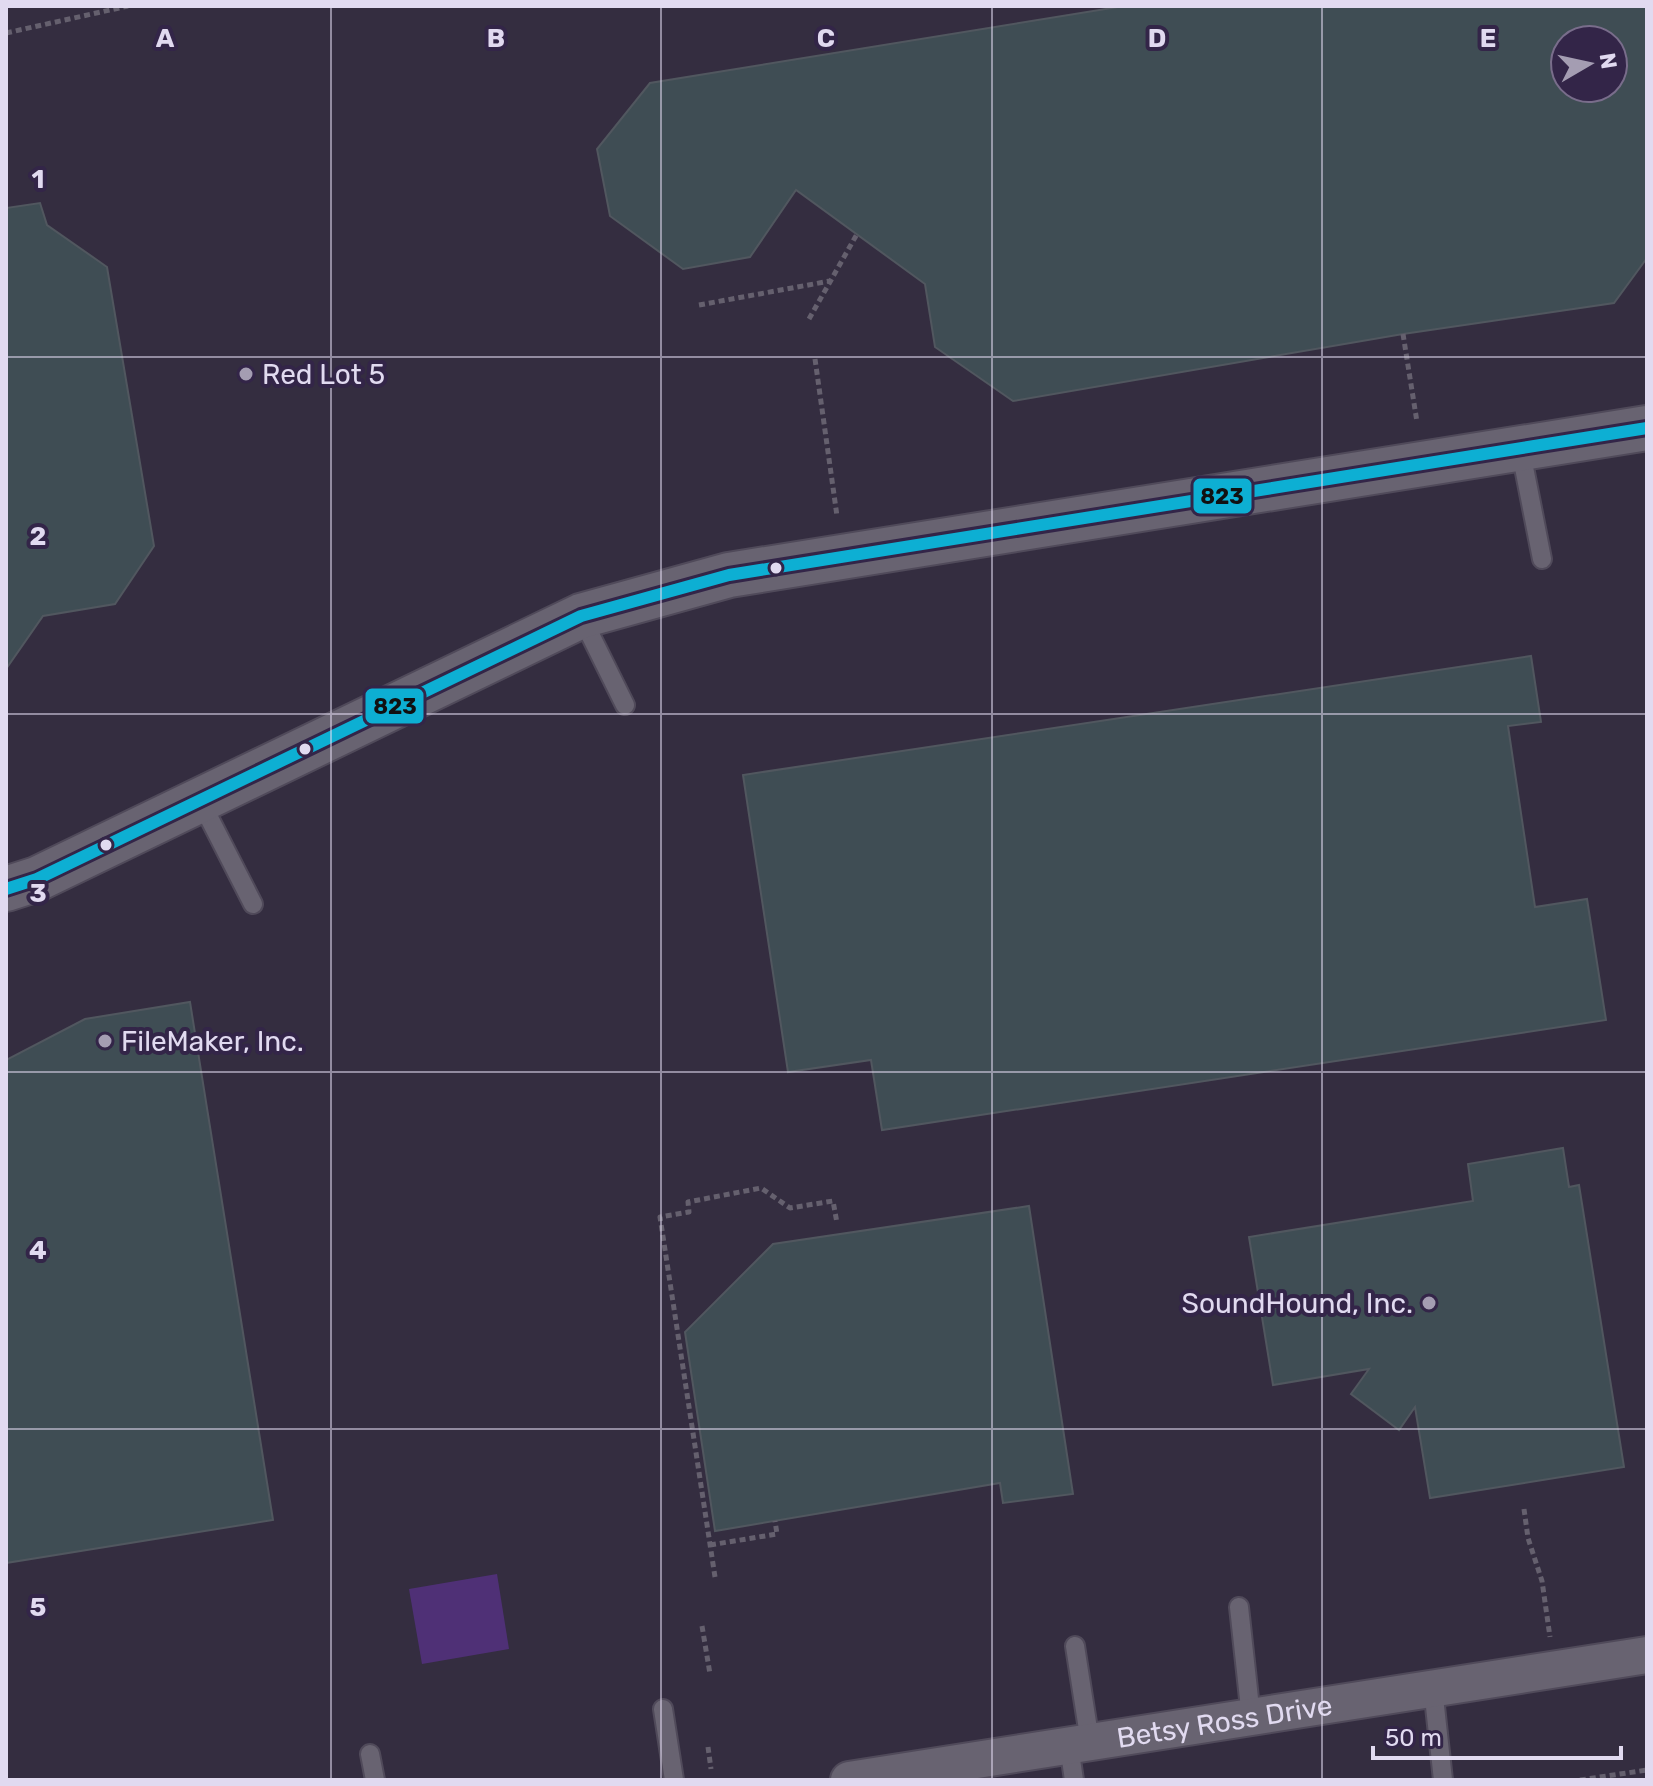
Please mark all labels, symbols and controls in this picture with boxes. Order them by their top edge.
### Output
text: A [156,23,175,54]
text: B [487,23,505,54]
text: C [817,23,835,54]
text: D [1148,23,1166,54]
text: E [1480,23,1496,54]
north arrow [1549,24,1629,104]
text: N [1594,51,1623,71]
text: 1 [32,164,44,195]
place label: Red Lot 5 [262,358,385,391]
marker: Red Lot 5 [237,365,255,383]
line badge: 823 [1192,477,1253,515]
text: 823 [1200,483,1244,510]
text: 2 [30,521,46,552]
unlabelled marker [768,560,784,576]
line badge: 823 [364,687,425,725]
text: 823 [373,693,417,720]
unlabelled marker [297,741,313,757]
unlabelled marker [98,837,114,853]
text: 3 [29,878,47,909]
place label: FileMaker, Inc. [121,1025,304,1058]
marker: FileMaker, Inc. [96,1032,114,1050]
text: 4 [29,1235,47,1266]
place label: SoundHound, Inc. [1182,1287,1413,1320]
marker: SoundHound, Inc. [1420,1294,1438,1312]
text: 5 [30,1592,46,1623]
street label: Betsy Ross Drive [1114,1689,1335,1755]
scale bar [1373,1710,1621,1760]
text: 50 m [1385,1724,1442,1752]

